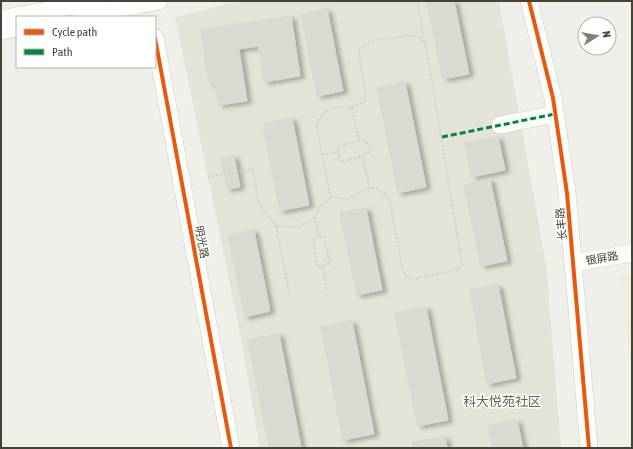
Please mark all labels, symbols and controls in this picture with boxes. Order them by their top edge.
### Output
legend [16,16,156,68]
north arrow [577,16,617,56]
text: Cycle path [52,25,97,39]
text: N [600,30,613,38]
text: Path [52,45,73,59]
street label: 长丰路 [554,207,568,241]
street label: 明光路 [193,225,211,259]
street label: 银屏路 [585,249,619,267]
district label: 科大悦苑社区 [463,394,541,409]

